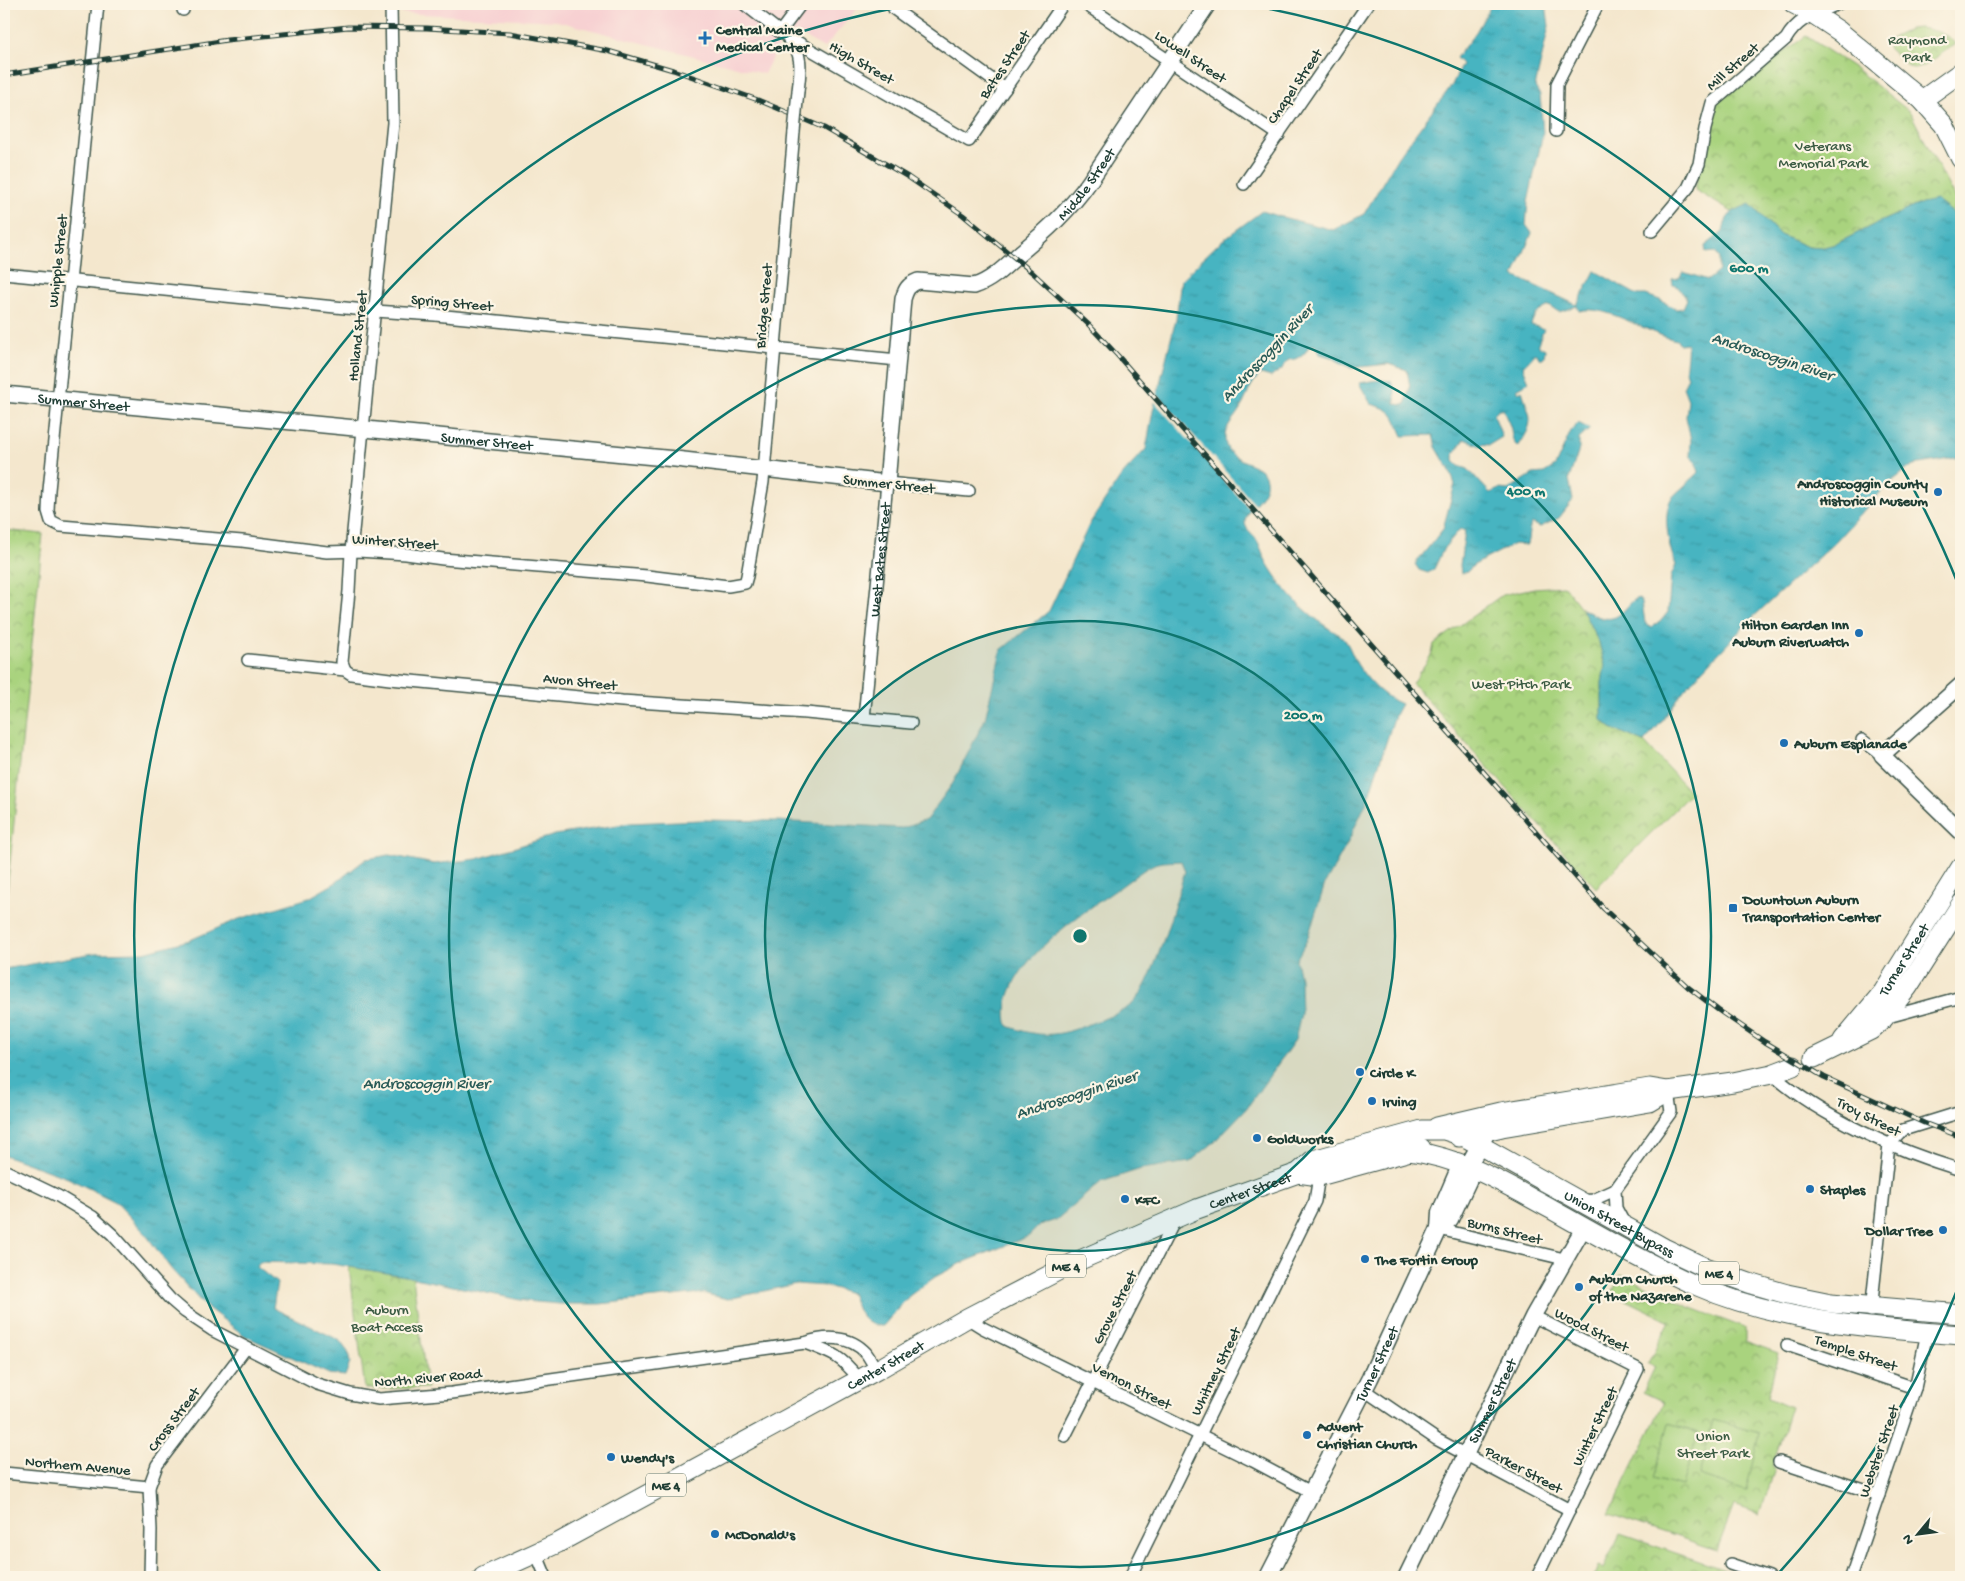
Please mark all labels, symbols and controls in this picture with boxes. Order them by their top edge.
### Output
place label: Central Maine Medical Center [715,22,810,57]
street label: Bates Street [976,26,1036,104]
street label: Lowell Street [1151,27,1231,89]
marker: Central Maine Medical Center [698,31,712,45]
park label: Raymond Park [1888,32,1947,67]
street label: High Street [825,38,898,90]
street label: Mill Street [1703,39,1765,95]
street label: Chapel Street [1264,45,1328,128]
park label: Veterans Memorial Park [1779,138,1869,173]
street label: Middle Street [1054,144,1121,225]
street label: Whipple Street [45,212,73,309]
text: 600 m [1730,260,1769,278]
street label: Bridge Street [752,261,778,350]
street label: Holland Street [345,288,373,382]
street label: Spring Street [410,291,495,317]
water label: Androscoggin River [1219,299,1321,407]
water label: Androscoggin River [1709,330,1838,388]
street label: Summer Street [37,390,132,417]
street label: Summer Street [440,429,535,456]
street label: Summer Street [842,471,937,499]
place label: Androscoggin County Historical Museum [1796,476,1929,511]
text: 400 m [1506,483,1546,501]
marker: Androscoggin County Historical Museum [1932,486,1944,498]
street label: West Bates Street [867,500,896,618]
street label: Winter Street [351,531,440,555]
place label: Hilton Garden Inn Auburn Riverwatch [1731,617,1850,652]
marker: Hilton Garden Inn Auburn Riverwatch [1853,627,1865,639]
street label: Avon Street [542,670,619,696]
park label: West Pitch Park [1472,676,1572,694]
text: 200 m [1284,707,1323,725]
place label: Auburn Esplanade [1793,736,1908,754]
marker: Auburn Esplanade [1778,737,1790,749]
place label: Downtown Auburn Transportation Center [1741,892,1882,927]
marker: Downtown Auburn Transportation Center [1727,902,1739,914]
street label: Turner Street [1875,919,1935,1001]
centre of rings [1071,927,1089,945]
place label: Circle K [1369,1065,1416,1083]
marker: Circle K [1354,1066,1366,1078]
water label: Androscoggin River [1014,1067,1143,1125]
water label: Androscoggin River [363,1076,492,1095]
street label: Troy Street [1832,1093,1905,1142]
place label: Irving [1382,1094,1417,1112]
marker: Irving [1366,1095,1378,1107]
place label: Goldworks [1267,1131,1335,1149]
marker: Goldworks [1251,1132,1263,1144]
street label: Center Street [1207,1169,1296,1215]
place label: Staples [1820,1182,1867,1200]
marker: Staples [1804,1183,1816,1195]
street label: Union Street Bypass [1560,1187,1677,1263]
place label: KFC [1134,1192,1161,1210]
marker: KFC [1119,1193,1131,1205]
street label: Burns Street [1464,1214,1545,1250]
place label: Dollar Tree [1863,1223,1934,1241]
marker: Dollar Tree [1937,1224,1949,1236]
place label: The Fortin Group [1374,1252,1479,1270]
marker: The Fortin Group [1359,1253,1371,1265]
road number: ME 4 [1046,1254,1086,1278]
road number: ME 4 [1699,1262,1739,1284]
street label: Grove Street [1089,1266,1143,1348]
place label: Auburn Church of the Nazarene [1588,1271,1693,1306]
marker: Auburn Church of the Nazarene [1573,1281,1585,1293]
park label: Auburn Boat Access [350,1302,423,1337]
street label: Wood Street [1551,1304,1633,1358]
street label: Turner Street [1352,1322,1404,1407]
street label: Whitney Street [1188,1323,1247,1419]
street label: Temple Street [1811,1331,1901,1377]
street label: Center Street [845,1337,930,1395]
street label: Summer Street [1465,1355,1523,1447]
street label: Vernon Street [1087,1359,1176,1415]
street label: North River Road [374,1365,484,1393]
street label: Cross Street [145,1383,206,1456]
street label: Winter Street [1569,1383,1624,1469]
street label: Webster Street [1856,1401,1905,1500]
place label: Advent Christian Church [1316,1419,1417,1454]
park label: Union Street Park [1677,1428,1750,1463]
marker: Advent Christian Church [1301,1429,1313,1441]
street label: Parker Street [1480,1442,1567,1500]
place label: Wendy's [620,1450,676,1468]
marker: Wendy's [605,1451,617,1463]
street label: Northern Avenue [24,1453,132,1481]
road number: ME 4 [646,1474,686,1496]
north arrow [1892,1508,1942,1558]
place label: McDonald's [725,1527,796,1545]
marker: McDonald's [709,1528,721,1540]
text: N [1899,1531,1918,1547]

